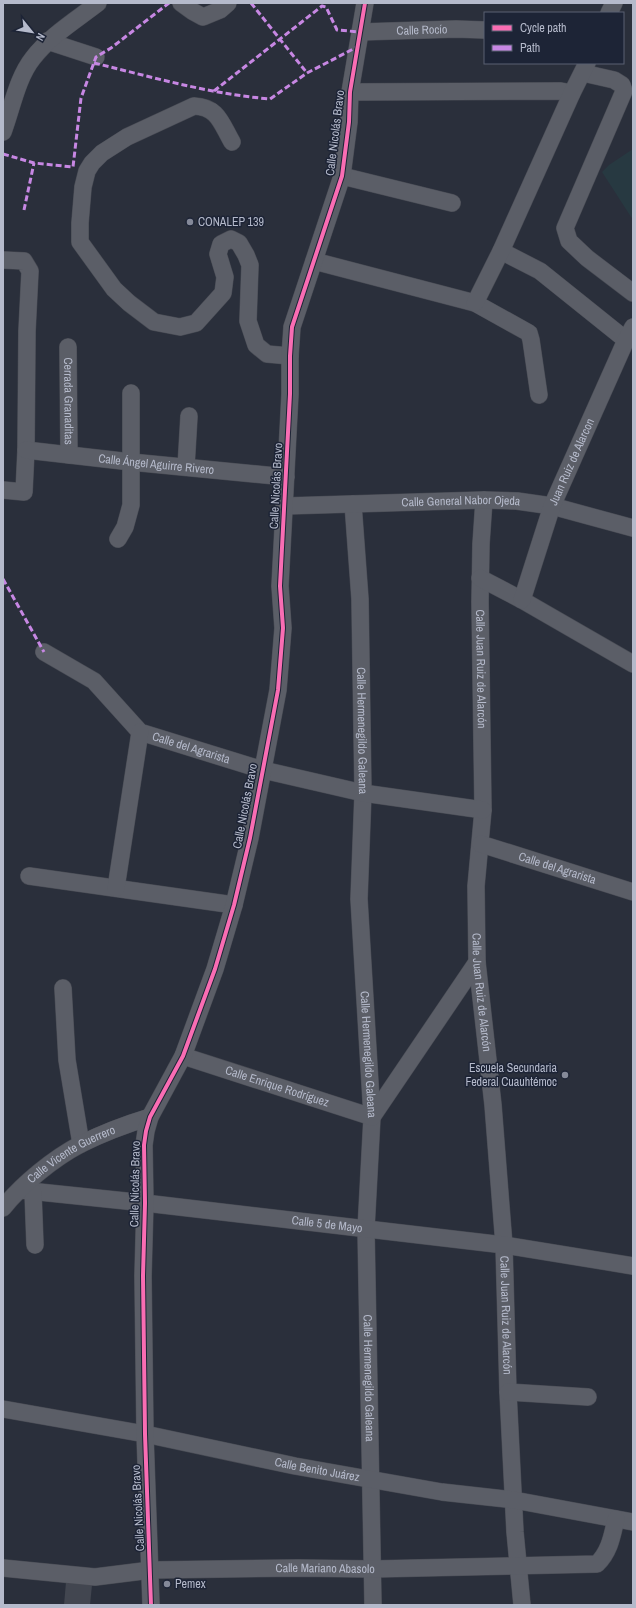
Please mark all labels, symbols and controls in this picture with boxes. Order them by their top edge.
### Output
north arrow [12,12,52,52]
legend [484,12,624,64]
text: Cycle path [520,20,567,36]
street label: Calle Rocío [396,21,448,39]
text: N [33,31,48,43]
text: Path [520,40,540,56]
street label: Calle Nicolás Bravo [322,89,348,177]
place label: CONALEP 139 [198,214,264,230]
marker: CONALEP 139 [185,217,195,227]
street label: Cerrada Granaditas [60,357,77,445]
street label: Juan Ruiz de Alarcon [545,416,598,508]
street label: Calle Nicolás Bravo [266,442,286,530]
street label: Calle Ángel Aguirre Rivero [98,450,215,478]
street label: Calle General Nabor Ojeda [401,492,522,510]
street label: Calle Juan Ruiz de Alarcón [472,609,490,728]
street label: Calle Hermenegildo Galeana [353,667,371,795]
street label: Calle del Agrarista [150,728,232,767]
street label: Calle Nicolás Bravo [229,762,261,850]
street label: Calle del Agrarista [516,848,599,888]
street label: Calle Juan Ruiz de Alarcón [469,933,495,1052]
street label: Calle Hermenegildo Galeana [356,990,380,1119]
place label: Escuela Secundaria Federal Cuauhtémoc [466,1060,558,1090]
street label: Calle Enrique Rodríguez [223,1062,331,1111]
marker: Escuela Secundaria Federal Cuauhtémoc [560,1070,570,1080]
street label: Calle Vicente Guerrero [24,1122,118,1187]
street label: Calle Nicolás Bravo [126,1141,144,1227]
street label: Calle 5 de Mayo [291,1212,363,1236]
street label: Calle Juan Ruiz de Alarcón [496,1256,516,1375]
street label: Calle Hermenegildo Galeana [360,1314,378,1442]
street label: Calle Benito Juárez [273,1454,361,1485]
street label: Calle Nicolás Bravo [128,1464,148,1552]
street label: Calle Mariano Abasolo [275,1560,375,1577]
place label: Pemex [175,1576,206,1592]
marker: Pemex [162,1579,172,1589]

